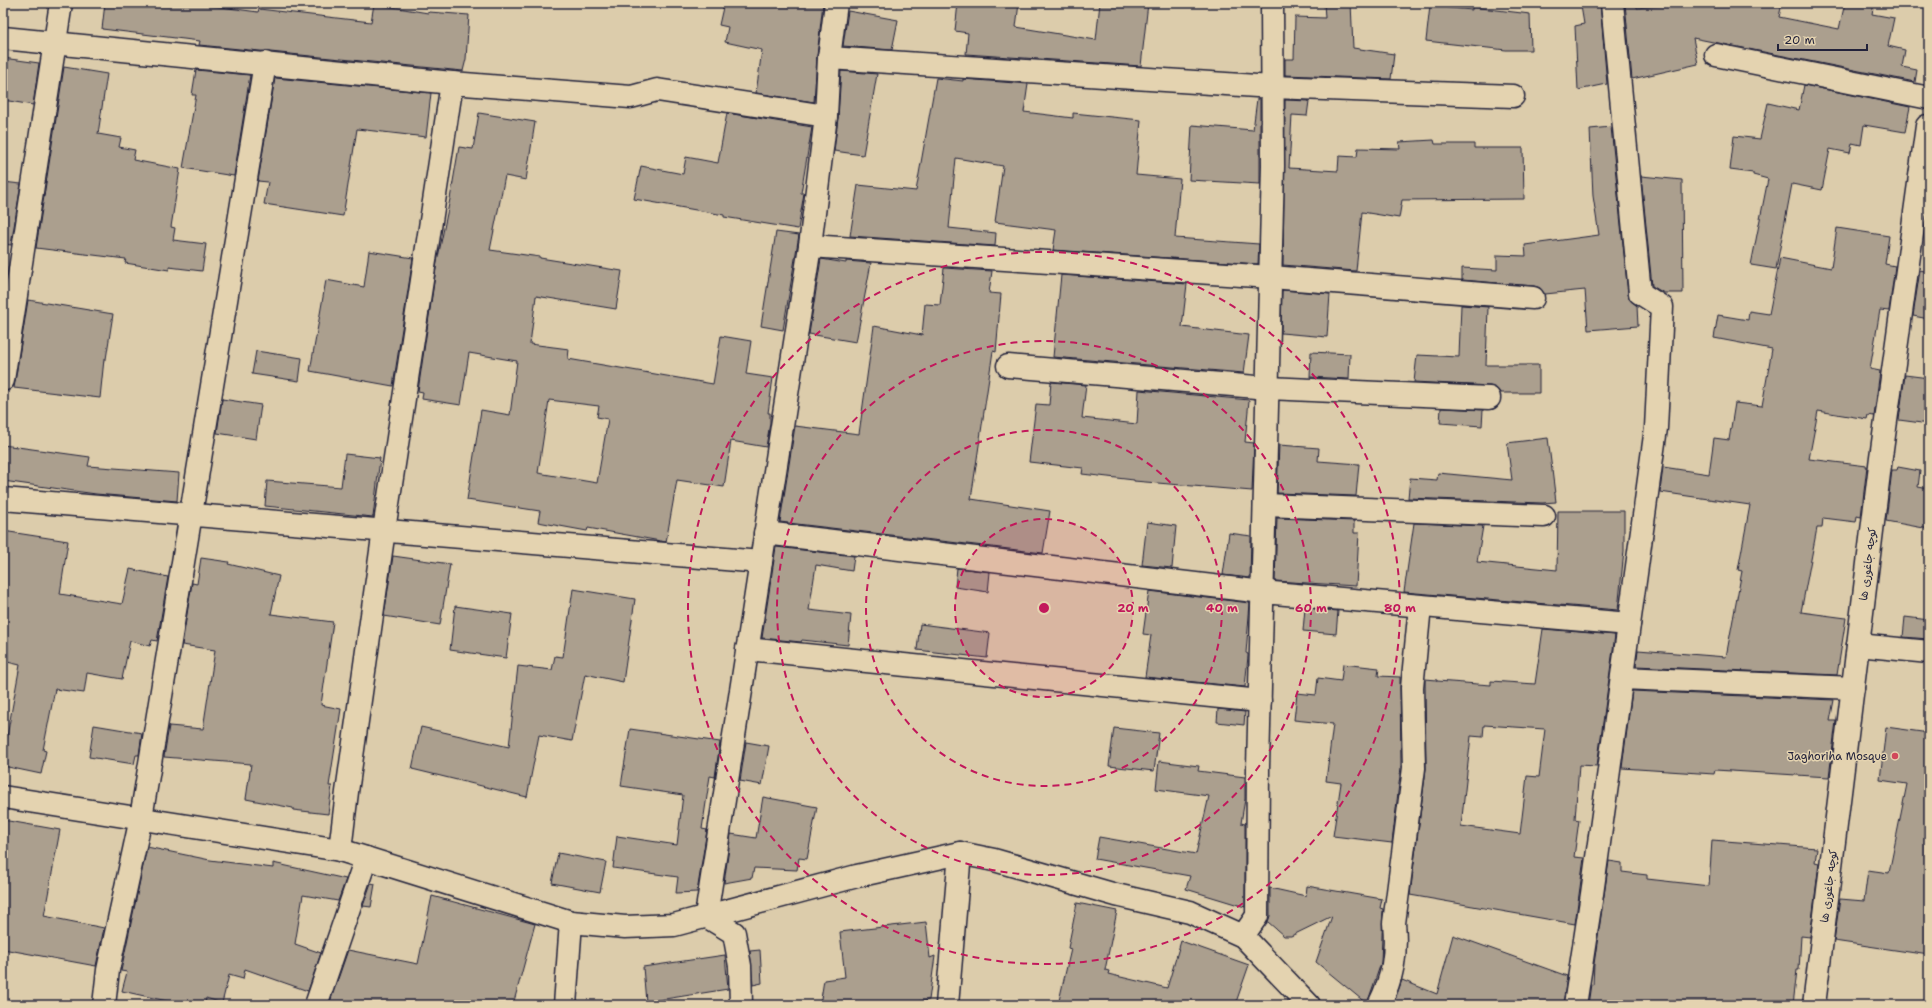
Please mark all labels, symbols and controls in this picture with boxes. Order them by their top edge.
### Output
scale bar [1778,26,1867,52]
text: 20 m [1784,32,1815,48]
street label: کوچه جاغوری ها [1856,526,1880,602]
text: 20 m [1117,600,1149,616]
text: 40 m [1206,600,1238,616]
text: 60 m [1295,600,1327,616]
text: 80 m [1384,600,1416,616]
centre of rings [1037,601,1051,615]
place label: Jaghoriha Mosque [1788,749,1887,764]
marker: Jaghoriha Mosque [1890,751,1900,761]
street label: کوچه جاغوری ها [1817,848,1841,924]

